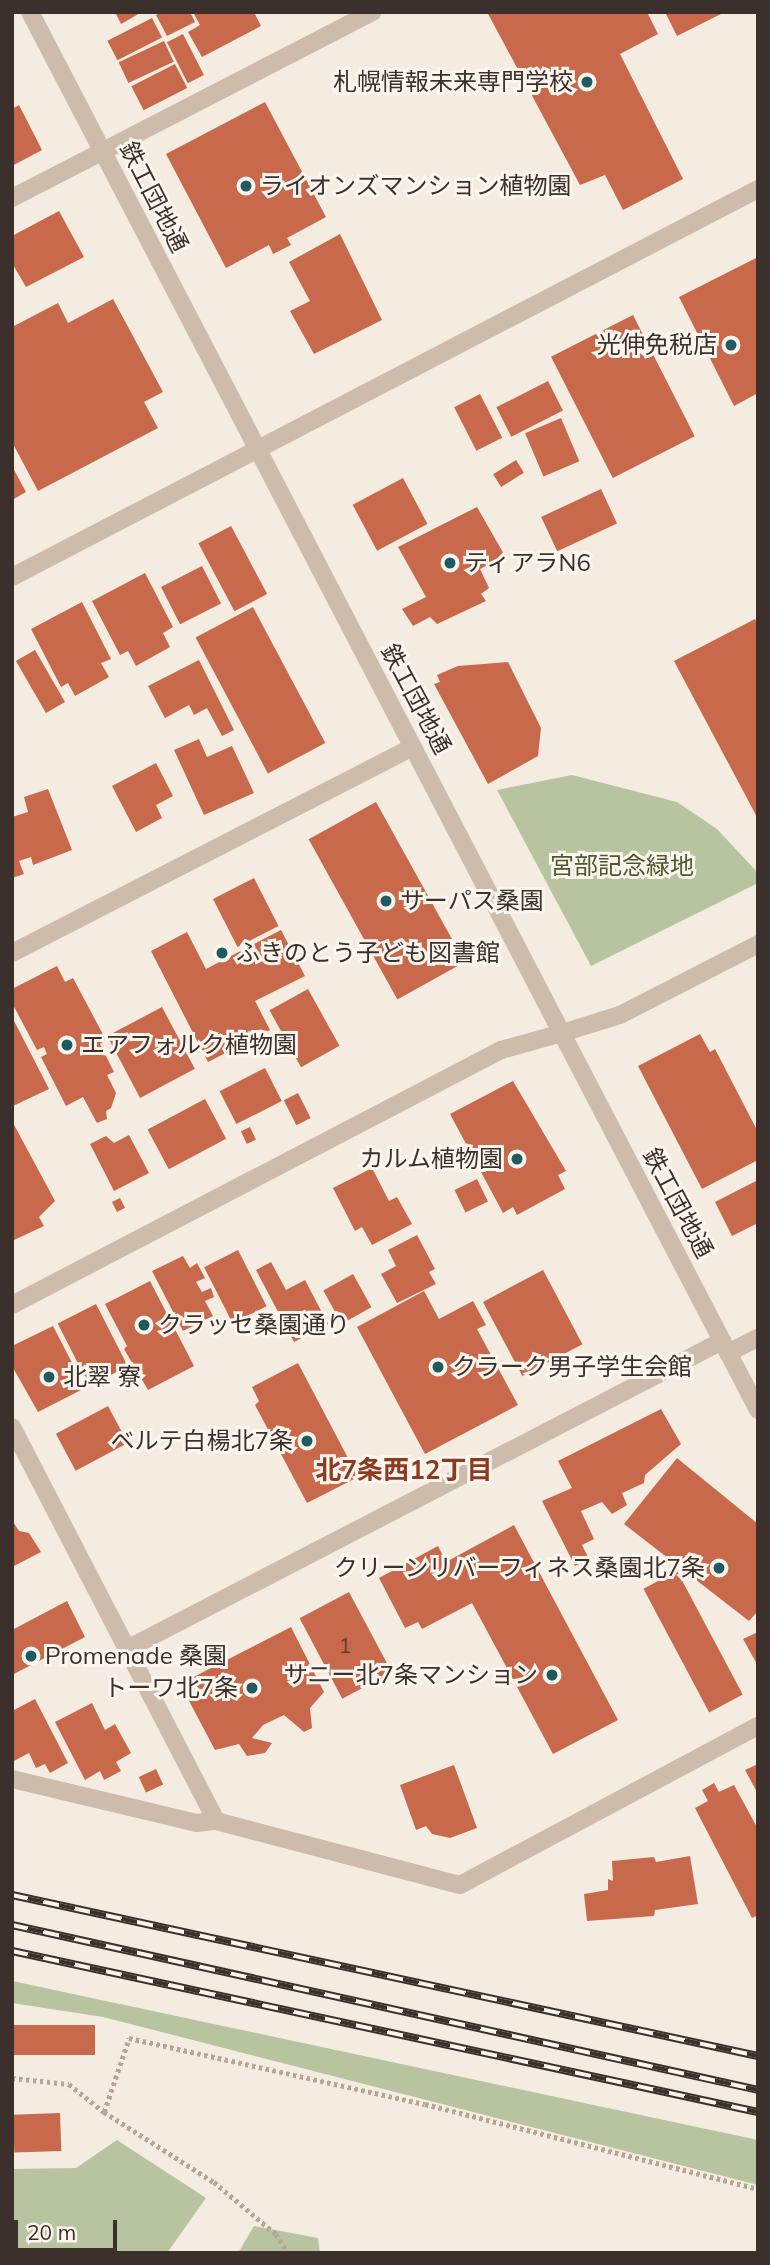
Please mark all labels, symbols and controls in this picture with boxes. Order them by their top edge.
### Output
place label: 札幌情報未来専門学校 [333,68,573,96]
marker: 札幌情報未来専門学校 [579,74,595,90]
street label: 鉄工団地通 [114,137,194,257]
place label: ライオンズマンション植物園 [260,172,572,200]
marker: ライオンズマンション植物園 [238,178,254,194]
place label: 光伸免税店 [597,331,717,359]
marker: 光伸免税店 [723,337,739,353]
place label: ティアラN6 [464,549,592,577]
marker: ティアラN6 [442,555,458,571]
street label: 鉄工団地通 [375,639,457,759]
park label: 宮部記念緑地 [550,852,694,880]
place label: サーパス桑園 [400,887,544,915]
marker: サーパス桑園 [378,893,394,909]
place label: ふきのとう子ども図書館 [236,939,500,967]
marker: ふきのとう子ども図書館 [214,945,230,961]
place label: エアフォルク植物園 [81,1031,297,1059]
marker: エアフォルク植物園 [59,1037,75,1053]
street label: 鉄工団地通 [637,1143,719,1263]
place label: カルム植物園 [359,1145,503,1173]
marker: カルム植物園 [509,1151,525,1167]
place label: クラッセ桑園通り [158,1311,350,1339]
marker: クラッセ桑園通り [136,1317,152,1333]
place label: クラーク男子学生会館 [452,1353,692,1381]
marker: クラーク男子学生会館 [430,1359,446,1375]
place label: 北翠 寮 [63,1363,141,1391]
marker: 北翠 寮 [41,1369,57,1385]
place label: ベルテ白楊北7条 [111,1427,293,1455]
marker: ベルテ白楊北7条 [299,1433,315,1449]
district label: 北7条西12丁目 [316,1454,492,1486]
place label: クリーンリバーフィネス桑園北7条 [331,1554,705,1582]
marker: クリーンリバーフィネス桑園北7条 [711,1560,727,1576]
house number: 1 [339,1632,351,1658]
place label: Promenade 桑園 [45,1642,227,1670]
marker: Promenade 桑園 [23,1648,39,1664]
place label: サニー北7条マンション [284,1661,538,1689]
marker: サニー北7条マンション [544,1667,560,1683]
place label: トーワ北7条 [104,1674,238,1702]
marker: トーワ北7条 [244,1680,260,1696]
scale bar [18,2206,121,2250]
text: 20 m [27,2219,76,2245]

